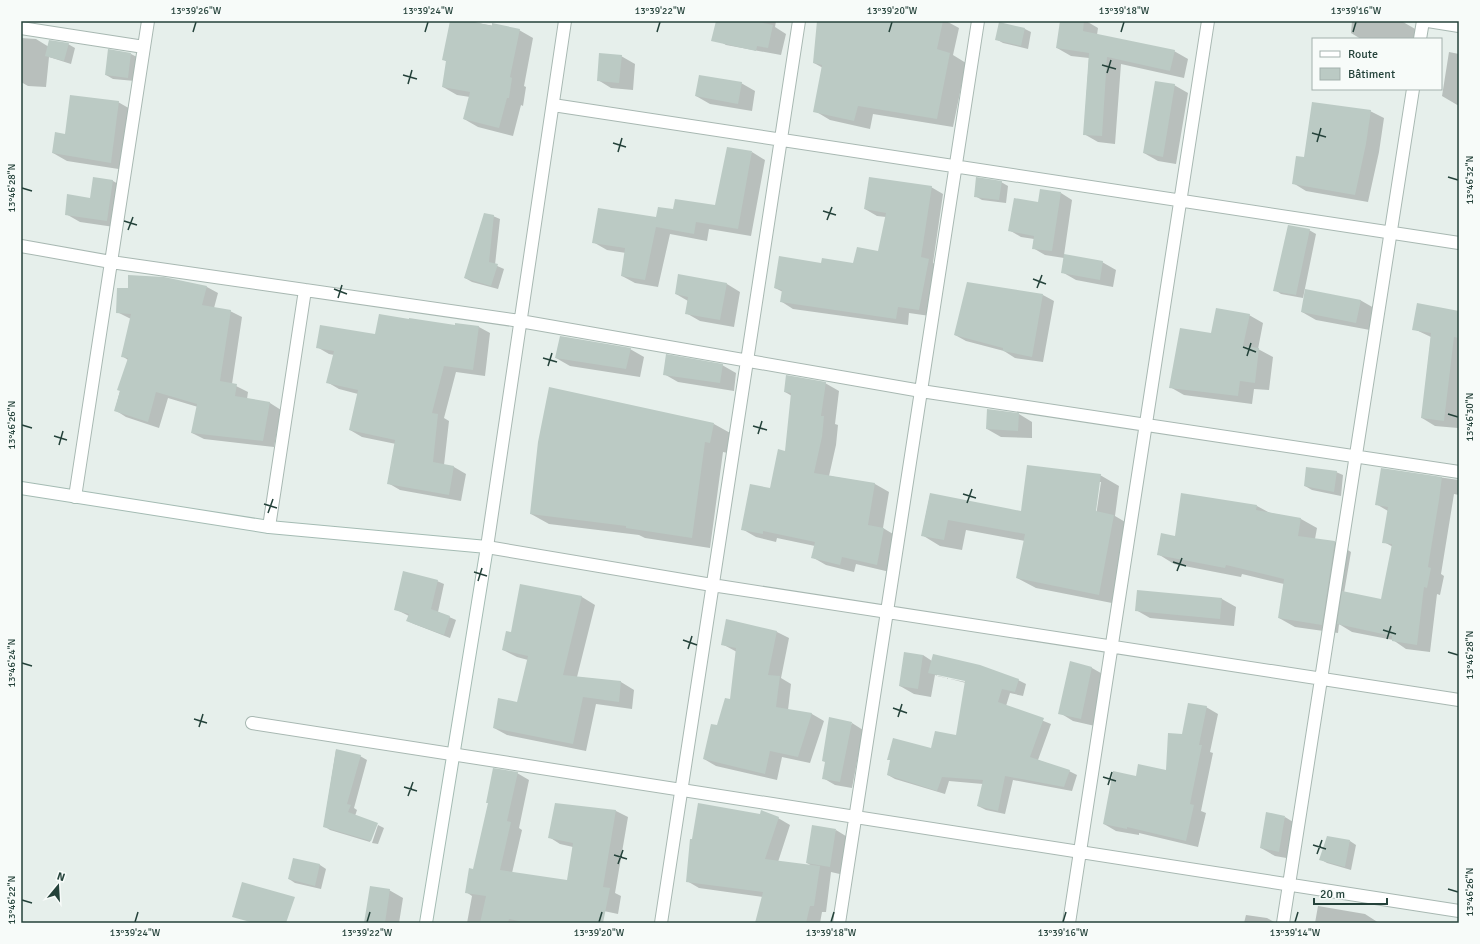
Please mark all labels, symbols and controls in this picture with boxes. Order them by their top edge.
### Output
text: 13°39'26"W [171,5,222,17]
text: 13°39'24"W [403,5,454,17]
text: 13°39'22"W [635,5,686,17]
text: 13°39'20"W [867,5,918,17]
text: 13°39'18"W [1099,5,1150,17]
text: 13°39'16"W [1331,5,1382,17]
legend [1312,38,1442,90]
text: Route [1348,47,1378,62]
text: Bâtiment [1348,67,1395,82]
text: 13°46'32"N [1464,156,1476,204]
text: 13°46'28"N [6,164,18,212]
text: 13°46'30"N [1464,393,1476,441]
text: 13°46'26"N [6,401,18,449]
text: 13°46'28"N [1464,631,1476,679]
text: 13°46'24"N [6,639,18,687]
north arrow [38,866,78,906]
text: 13°46'26"N [1464,868,1476,916]
text: N [55,870,67,884]
text: 13°46'22"N [6,876,18,924]
scale bar [1314,880,1387,906]
text: 20 m [1320,887,1345,902]
text: 13°39'24"W [110,927,161,939]
text: 13°39'22"W [342,927,393,939]
text: 13°39'20"W [574,927,625,939]
text: 13°39'18"W [806,927,857,939]
text: 13°39'16"W [1038,927,1089,939]
text: 13°39'14"W [1270,927,1321,939]

